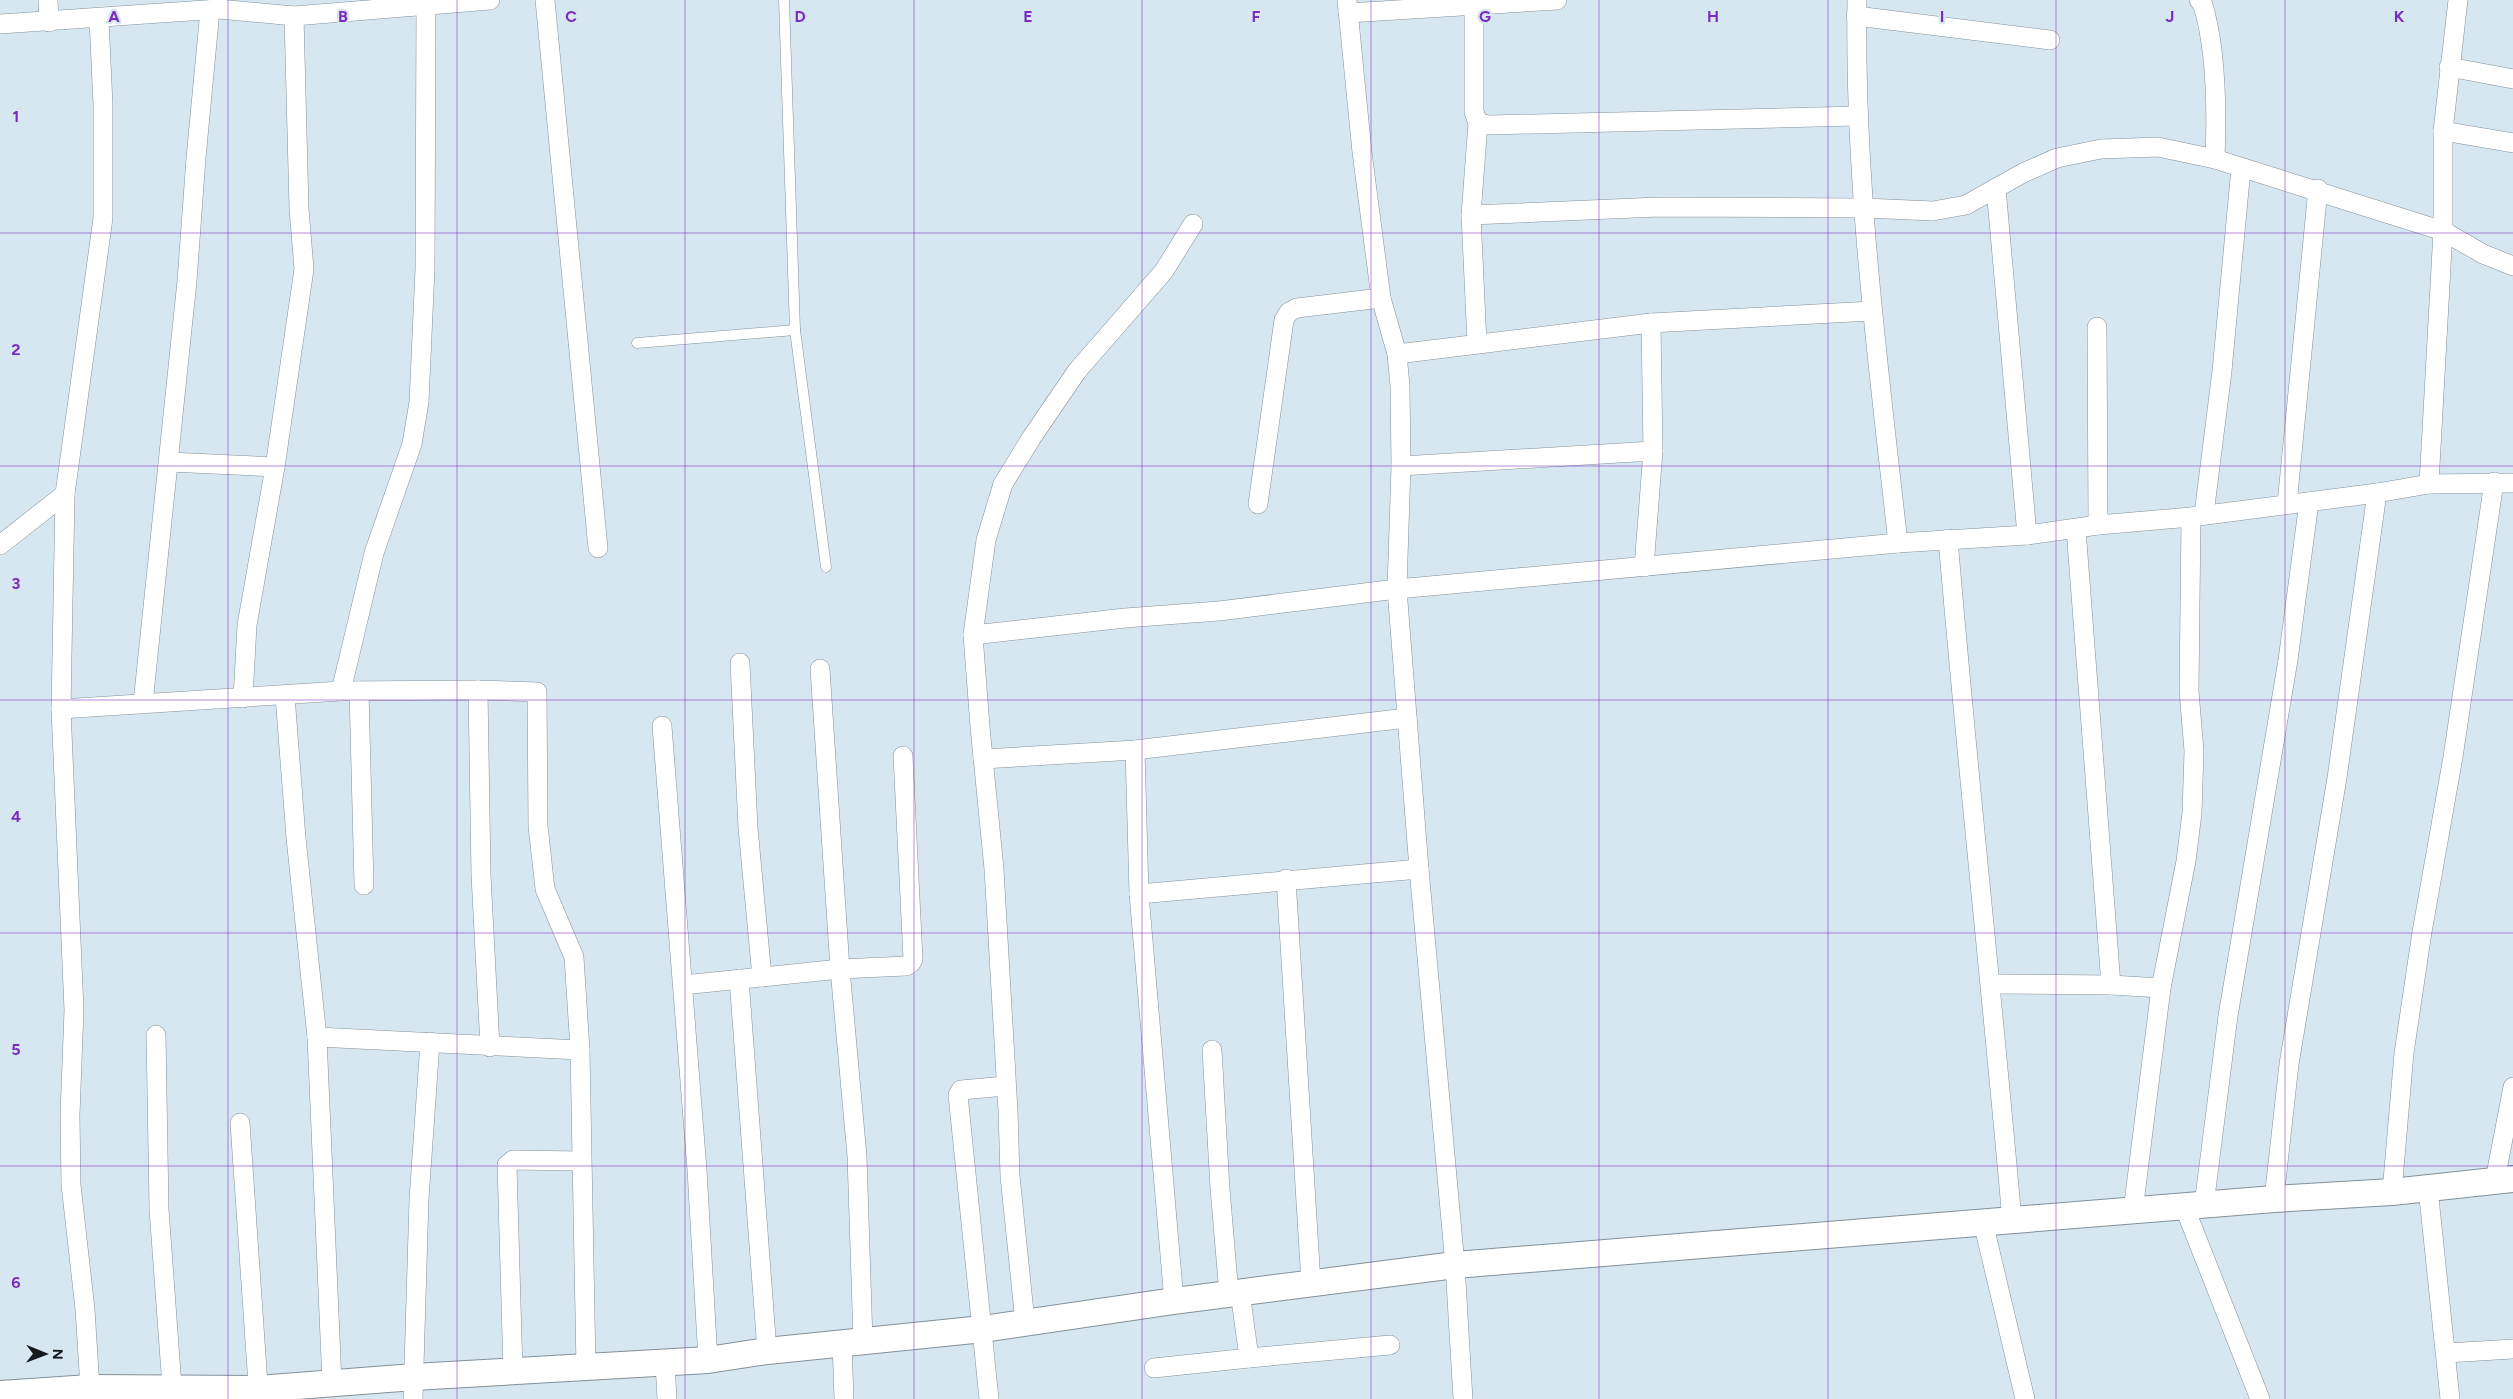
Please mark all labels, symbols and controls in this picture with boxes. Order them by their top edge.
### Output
text: A [108,7,120,26]
text: B [338,7,348,26]
text: C [565,7,577,26]
text: D [794,7,806,26]
text: E [1023,7,1033,26]
text: F [1252,7,1261,26]
text: G [1479,7,1491,26]
text: H [1707,7,1719,26]
text: I [1940,7,1944,26]
text: J [2166,7,2174,26]
text: K [2394,7,2405,26]
text: 1 [13,107,19,126]
text: 2 [11,340,21,359]
text: 3 [12,574,21,593]
text: 4 [11,807,21,826]
text: 5 [11,1040,21,1059]
text: 6 [11,1273,21,1292]
north arrow [20,1329,70,1379]
text: N [49,1349,66,1360]

